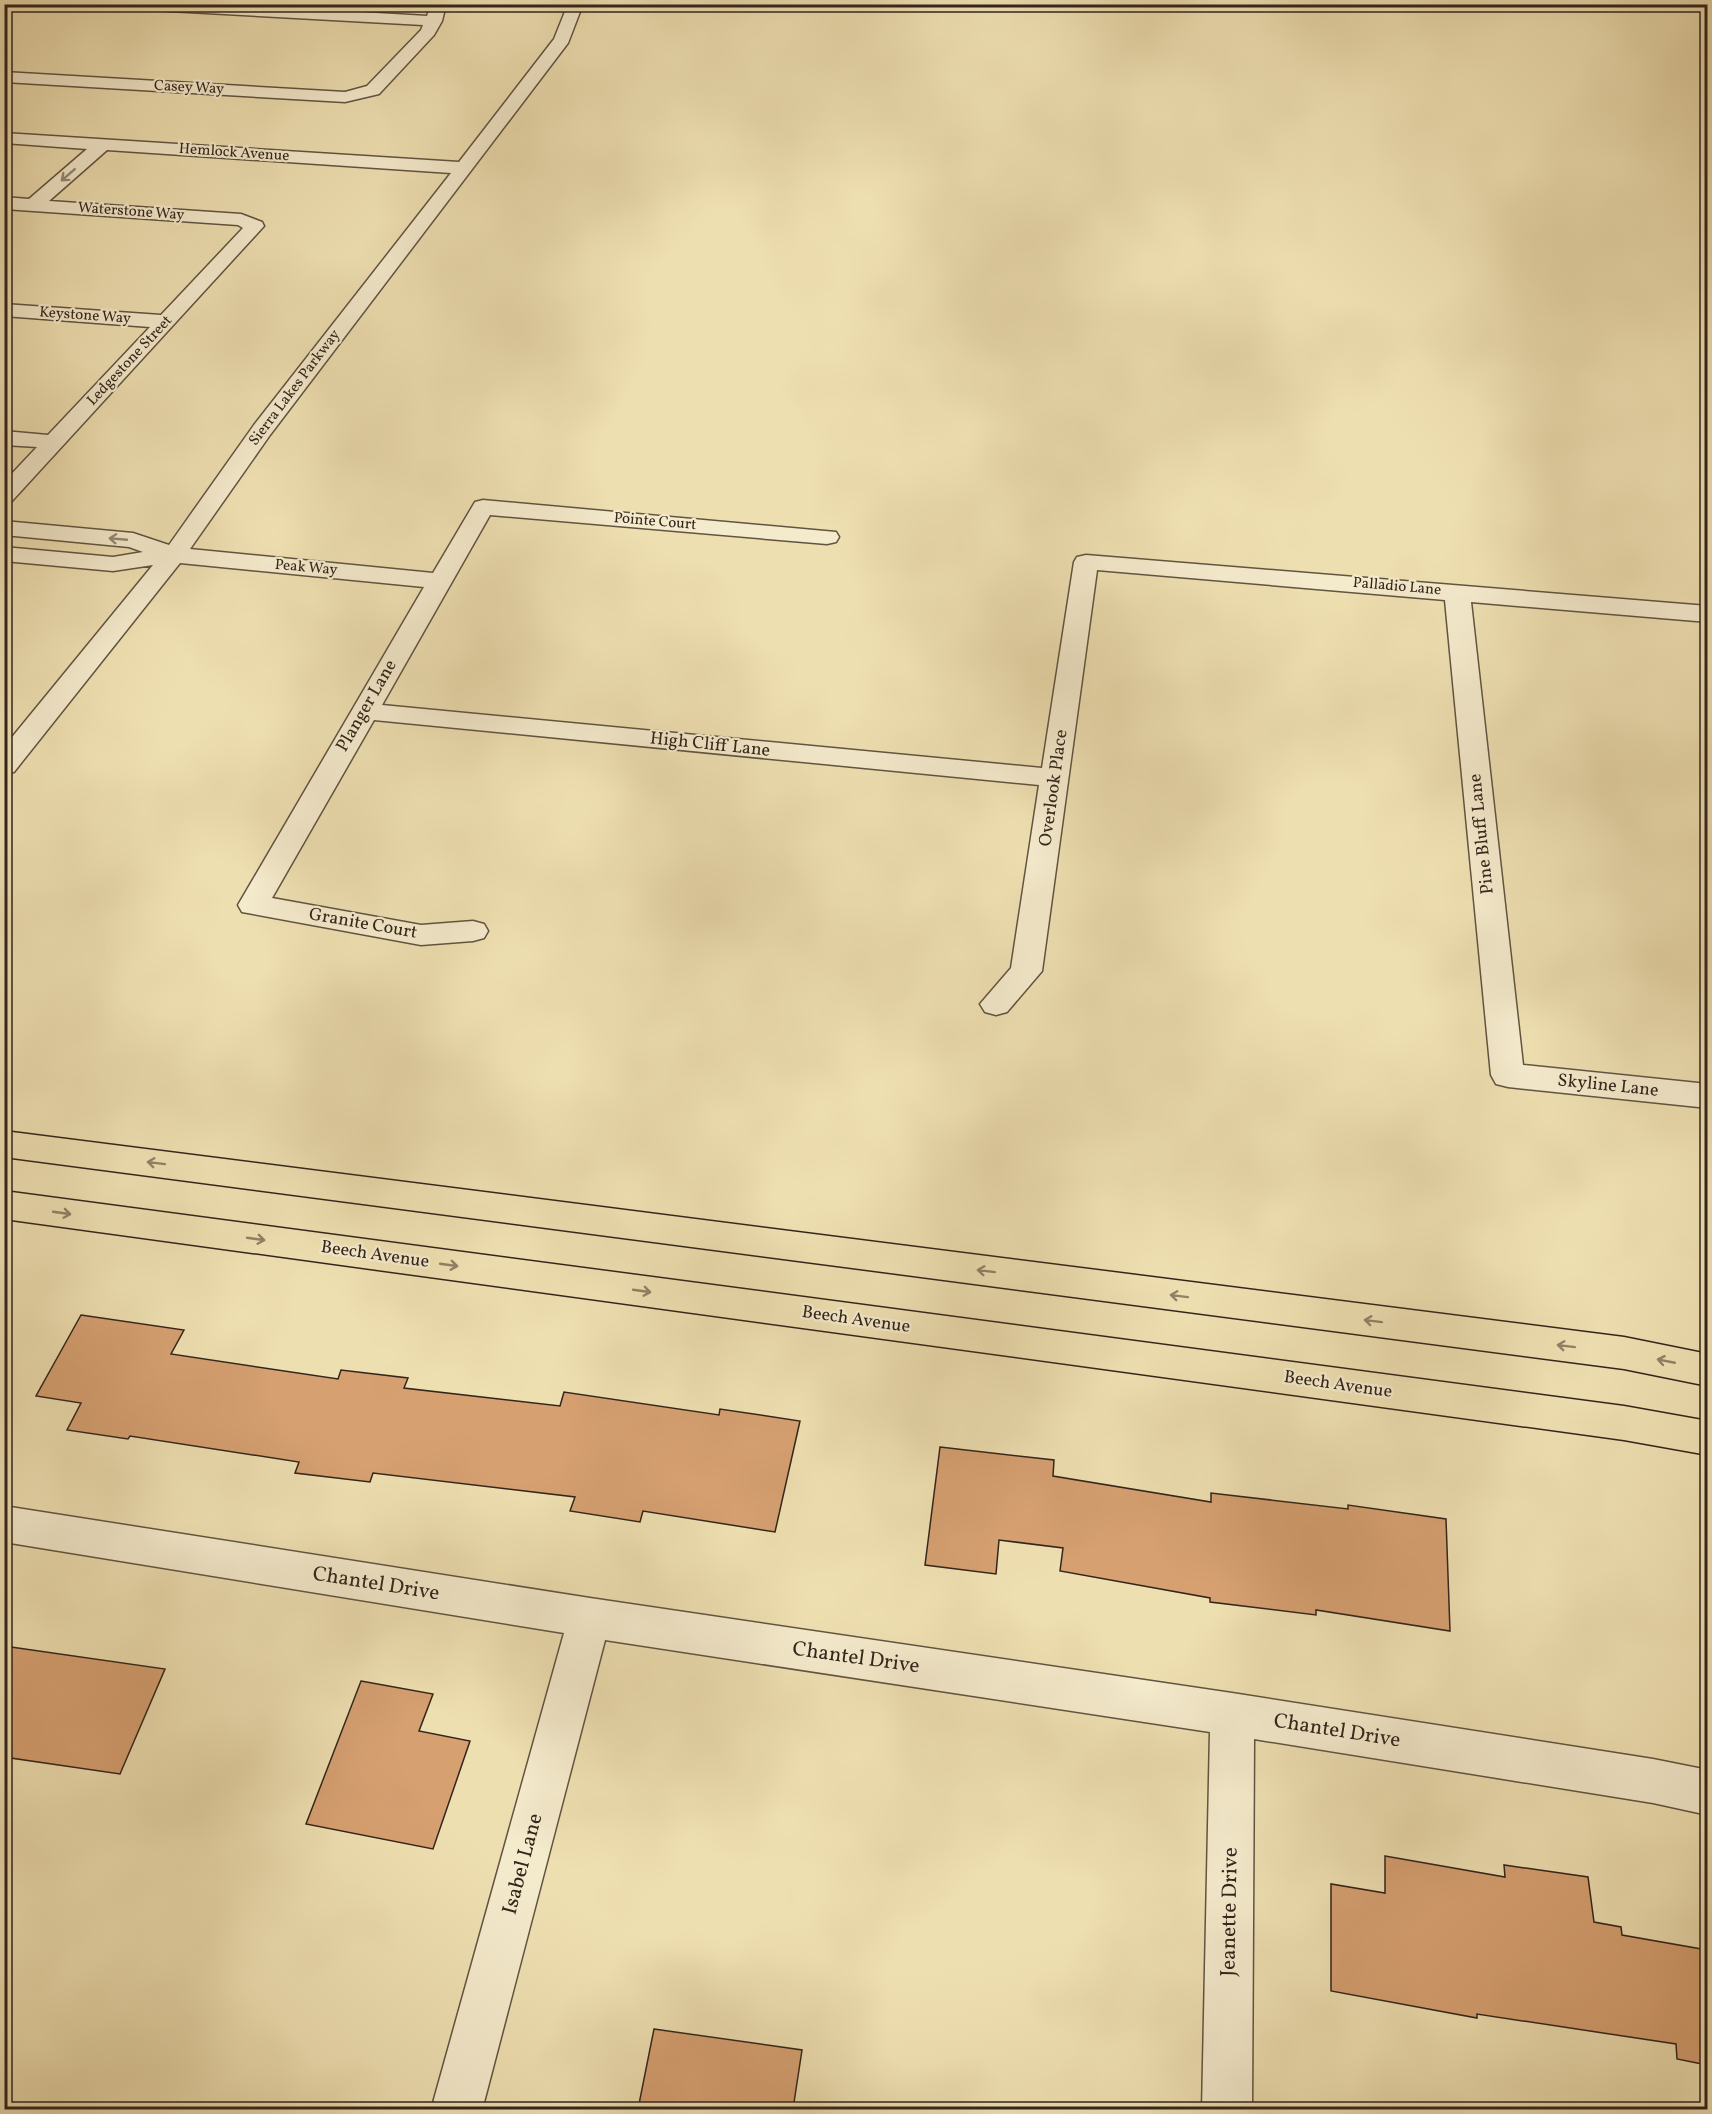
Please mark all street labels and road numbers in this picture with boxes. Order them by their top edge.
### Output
street label: Casey Way [153,76,225,100]
street label: Hemlock Avenue [178,139,290,167]
street label: Waterstone Way [77,198,185,226]
street label: Keystone Way [38,302,132,330]
street label: Ledgestone Street [83,311,177,411]
street label: Sierra Lakes Parkway [244,326,346,450]
street label: Pointe Court [613,508,697,536]
street label: Peak Way [274,555,338,581]
street label: Palladio Lane [1352,573,1442,601]
street label: Planger Lane [330,655,404,757]
street label: High Cliff Lane [649,726,771,764]
street label: Overlook Place [1033,728,1075,848]
street label: Pine Bluff Lane [1463,772,1501,896]
street label: Granite Court [307,902,419,946]
street label: Skyline Lane [1556,1068,1660,1104]
street label: Beech Avenue [319,1235,431,1275]
street label: Beech Avenue [800,1300,912,1340]
street label: Beech Avenue [1282,1365,1394,1405]
street label: Chantel Drive [310,1560,442,1608]
street label: Chantel Drive [791,1635,921,1681]
street label: Chantel Drive [1271,1707,1403,1755]
street label: Isabel Lane [496,1810,550,1918]
street label: Jeanette Drive [1214,1847,1246,1977]

